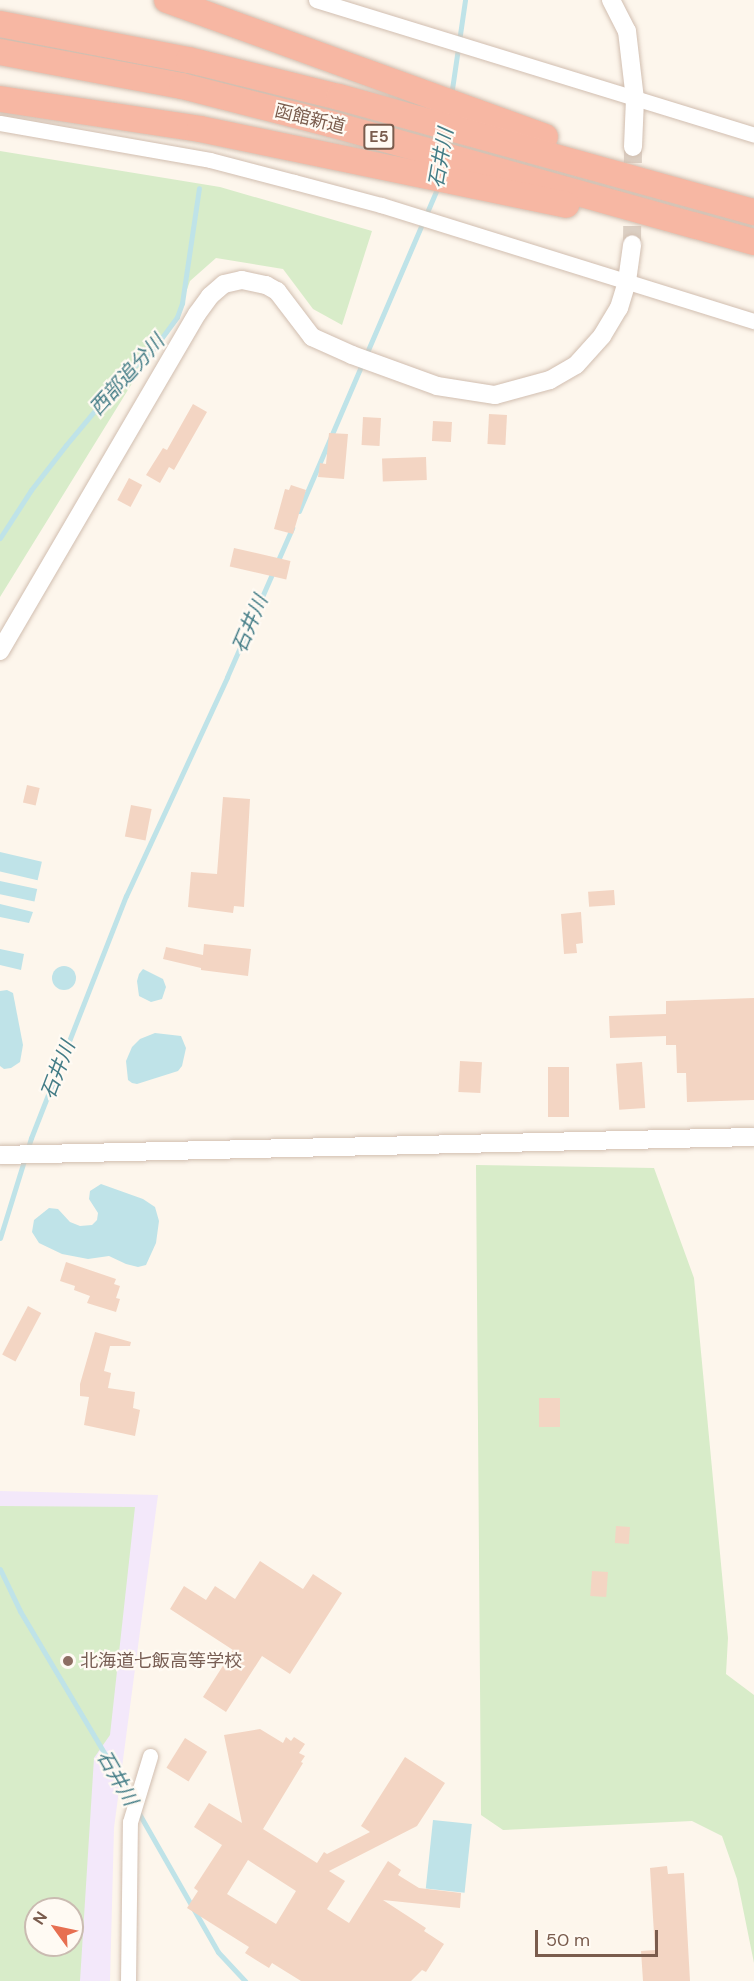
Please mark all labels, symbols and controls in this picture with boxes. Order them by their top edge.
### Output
street label: 函館新道 [272,100,348,138]
road number: E5 [362,124,395,150]
water label: 石井川 [424,126,458,190]
water label: 西部追分川 [85,330,169,420]
water label: 石井川 [227,592,273,656]
water label: 石井川 [36,1038,80,1102]
place label: 北海道七飯高等学校 [80,1650,242,1672]
marker: 北海道七飯高等学校 [61,1654,75,1668]
water label: 石井川 [92,1746,142,1810]
north arrow [24,1897,84,1957]
text: N [28,1907,52,1929]
scale bar [538,1918,661,1956]
text: 50 m [546,1928,590,1952]

